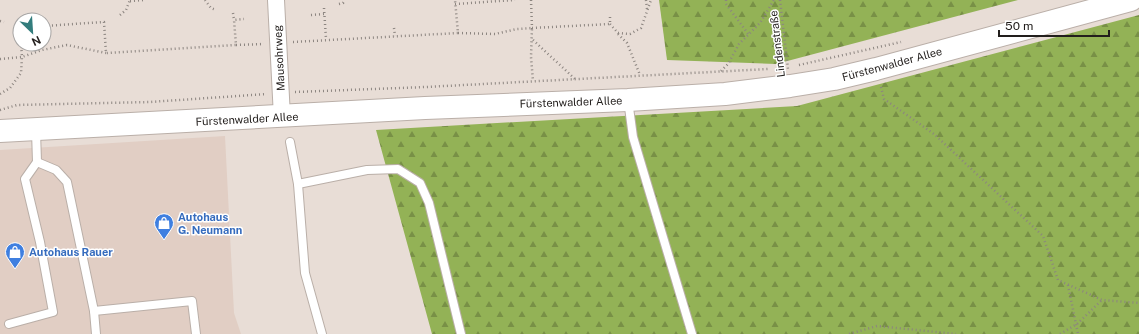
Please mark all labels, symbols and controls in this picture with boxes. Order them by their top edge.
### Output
street label: Lindenstraße [767,10,787,78]
north arrow [12,12,52,52]
scale bar [999,12,1109,38]
text: 50 m [1005,19,1033,33]
street label: Mausohrweg [271,24,287,91]
text: N [30,34,43,48]
street label: Fürstenwalder Allee [841,45,943,83]
street label: Fürstenwalder Allee [519,94,623,110]
street label: Fürstenwalder Allee [195,110,299,128]
place label: Autohaus G. Neumann [178,211,242,236]
shop icon: Autohaus G. Neumann [153,212,175,240]
shop icon: Autohaus Rauer [4,241,26,269]
place label: Autohaus Rauer [29,246,113,258]

